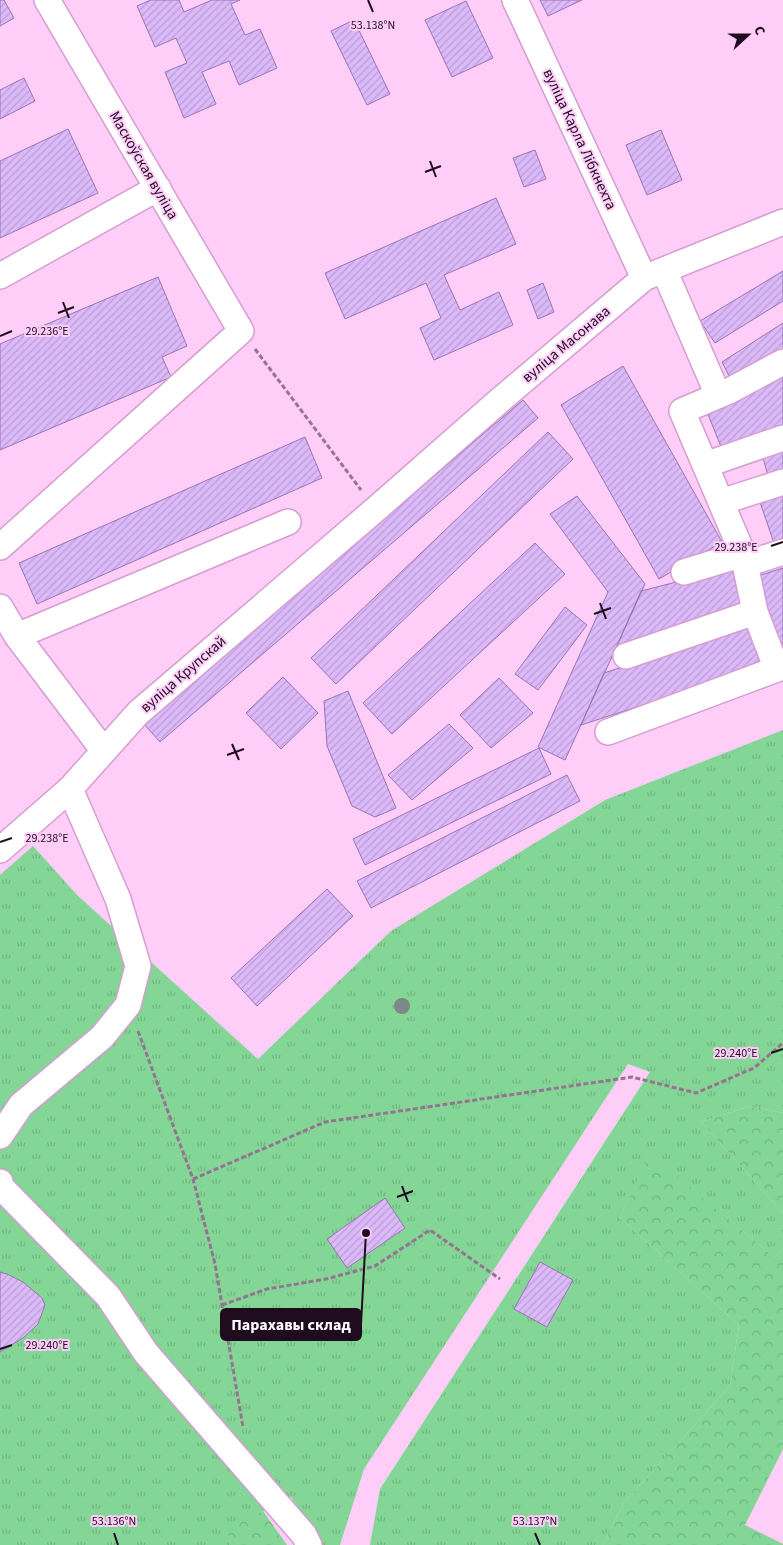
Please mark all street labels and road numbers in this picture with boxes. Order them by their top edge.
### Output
street label: вуліца Карла Лібкнехта [538,65,621,213]
street label: Маскоўская вуліца [104,107,183,223]
street label: вуліца Масонава [518,301,615,388]
street label: вуліца Крупскай [136,631,231,718]

